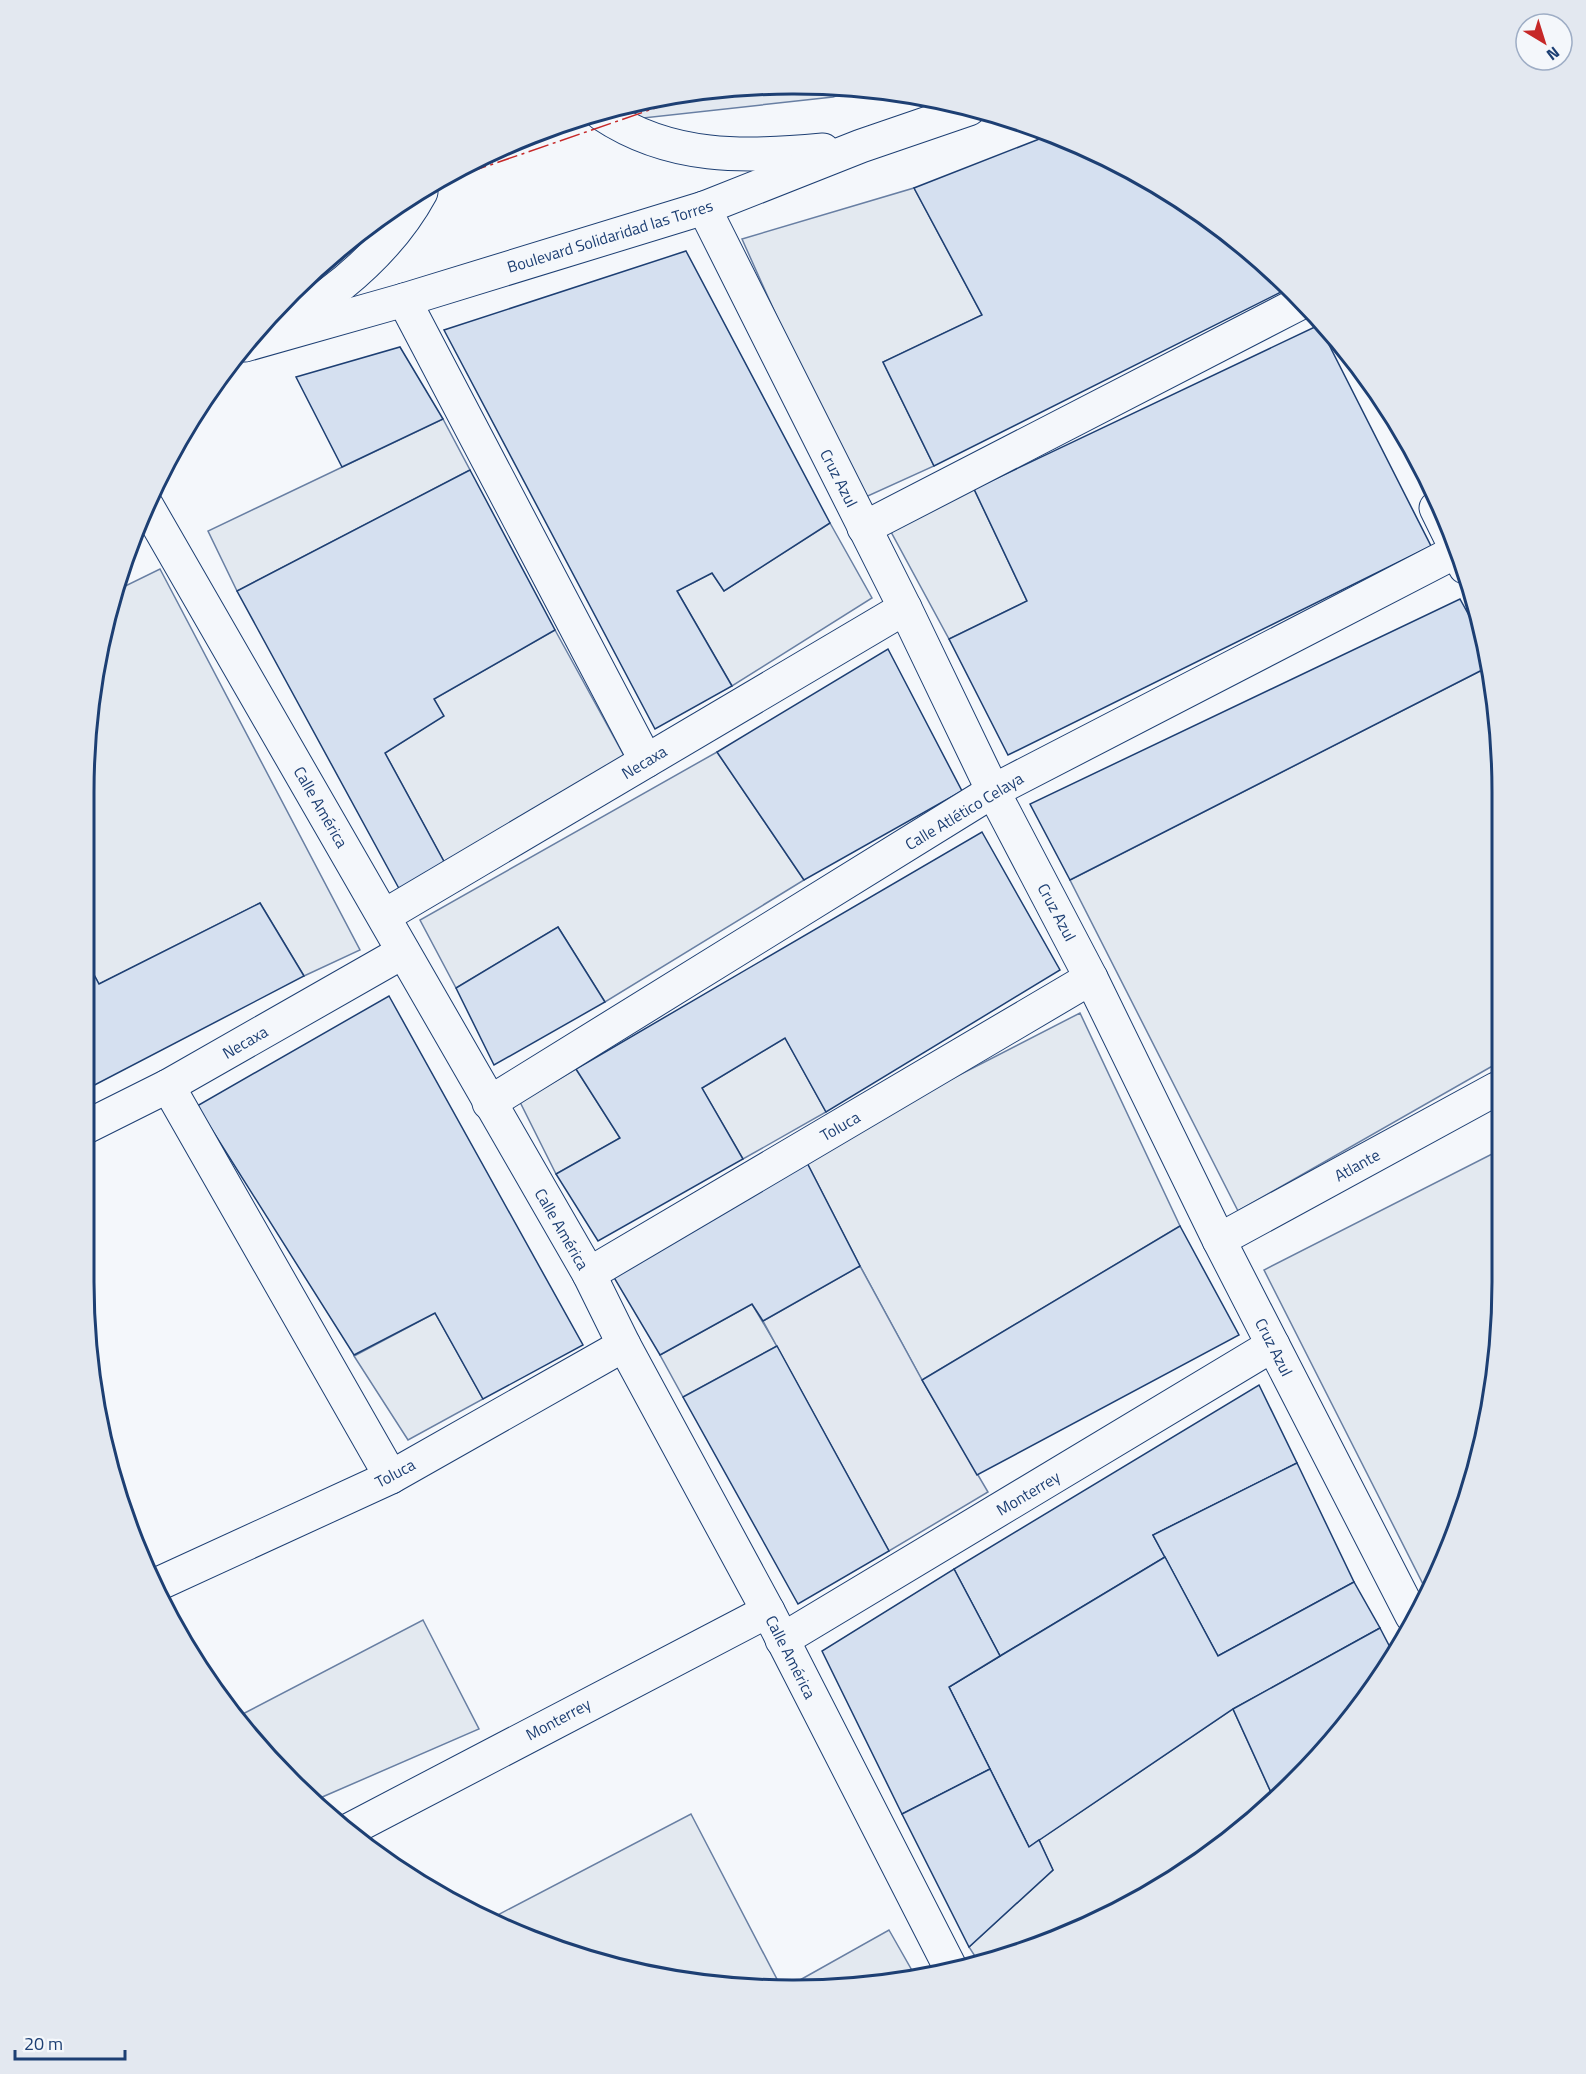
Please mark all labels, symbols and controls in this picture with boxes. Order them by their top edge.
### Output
north arrow [1514,12,1574,72]
text: N [1541,41,1565,67]
street label: Boulevard Solidaridad las Torres [504,193,716,279]
street label: Cruz Azul [814,445,864,511]
street label: Necaxa [617,739,671,785]
street label: Calle América [288,762,354,852]
street label: Calle Atlético Celaya [900,766,1028,856]
street label: Cruz Azul [1032,879,1082,945]
street label: Necaxa [218,1019,272,1065]
street label: Toluca [816,1105,864,1147]
street label: Atlante [1330,1143,1384,1187]
street label: Calle América [529,1184,595,1274]
street label: Cruz Azul [1249,1314,1299,1380]
street label: Toluca [371,1452,419,1494]
street label: Monterrey [992,1464,1065,1521]
street label: Calle América [760,1611,822,1703]
street label: Monterrey [521,1692,595,1746]
scale bar [15,2023,124,2061]
text: 20 m [24,2030,63,2057]

